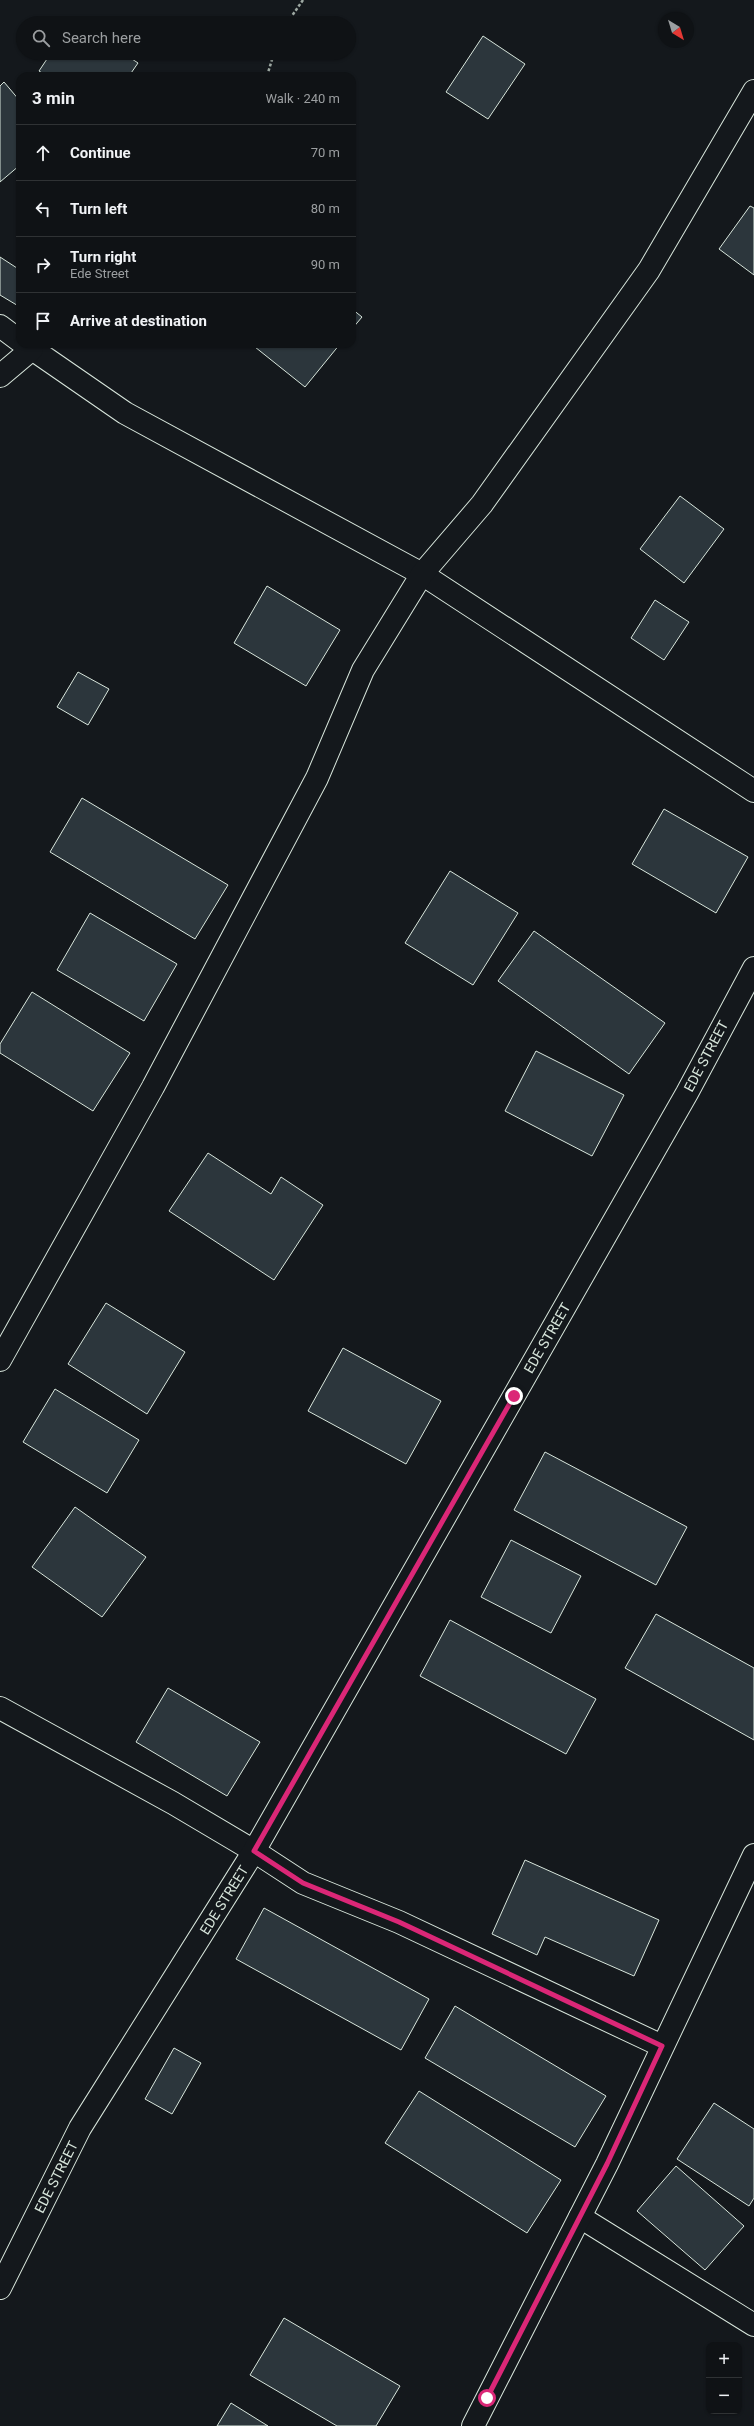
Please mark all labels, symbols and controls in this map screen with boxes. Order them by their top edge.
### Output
north arrow [658,12,694,48]
search box [16,16,356,60]
icon: search [30,27,52,49]
text: Search here [62,29,141,47]
text: 3 min [32,88,75,108]
text: Walk · 240 m [265,91,340,106]
icon: ahead [32,142,54,164]
text: Continue [70,144,131,162]
text: 70 m [311,145,340,160]
icon: left [32,198,54,220]
text: Turn left [70,200,127,218]
text: 80 m [311,201,340,216]
text: Turn right [70,248,136,266]
icon: right [32,254,54,276]
text: 90 m [311,257,340,272]
text: Ede Street [70,266,129,281]
icon: arrive [32,310,54,332]
text: Arrive at destination [70,312,207,330]
street label: EDE STREET [681,1017,732,1094]
street label: EDE STREET [521,1300,574,1376]
route end [505,1387,523,1405]
street label: EDE STREET [196,1862,252,1937]
street label: EDE STREET [31,2138,81,2216]
map controls [706,2342,742,2414]
button: + [706,2342,742,2378]
button: − [706,2378,742,2414]
route start [478,2389,496,2407]

